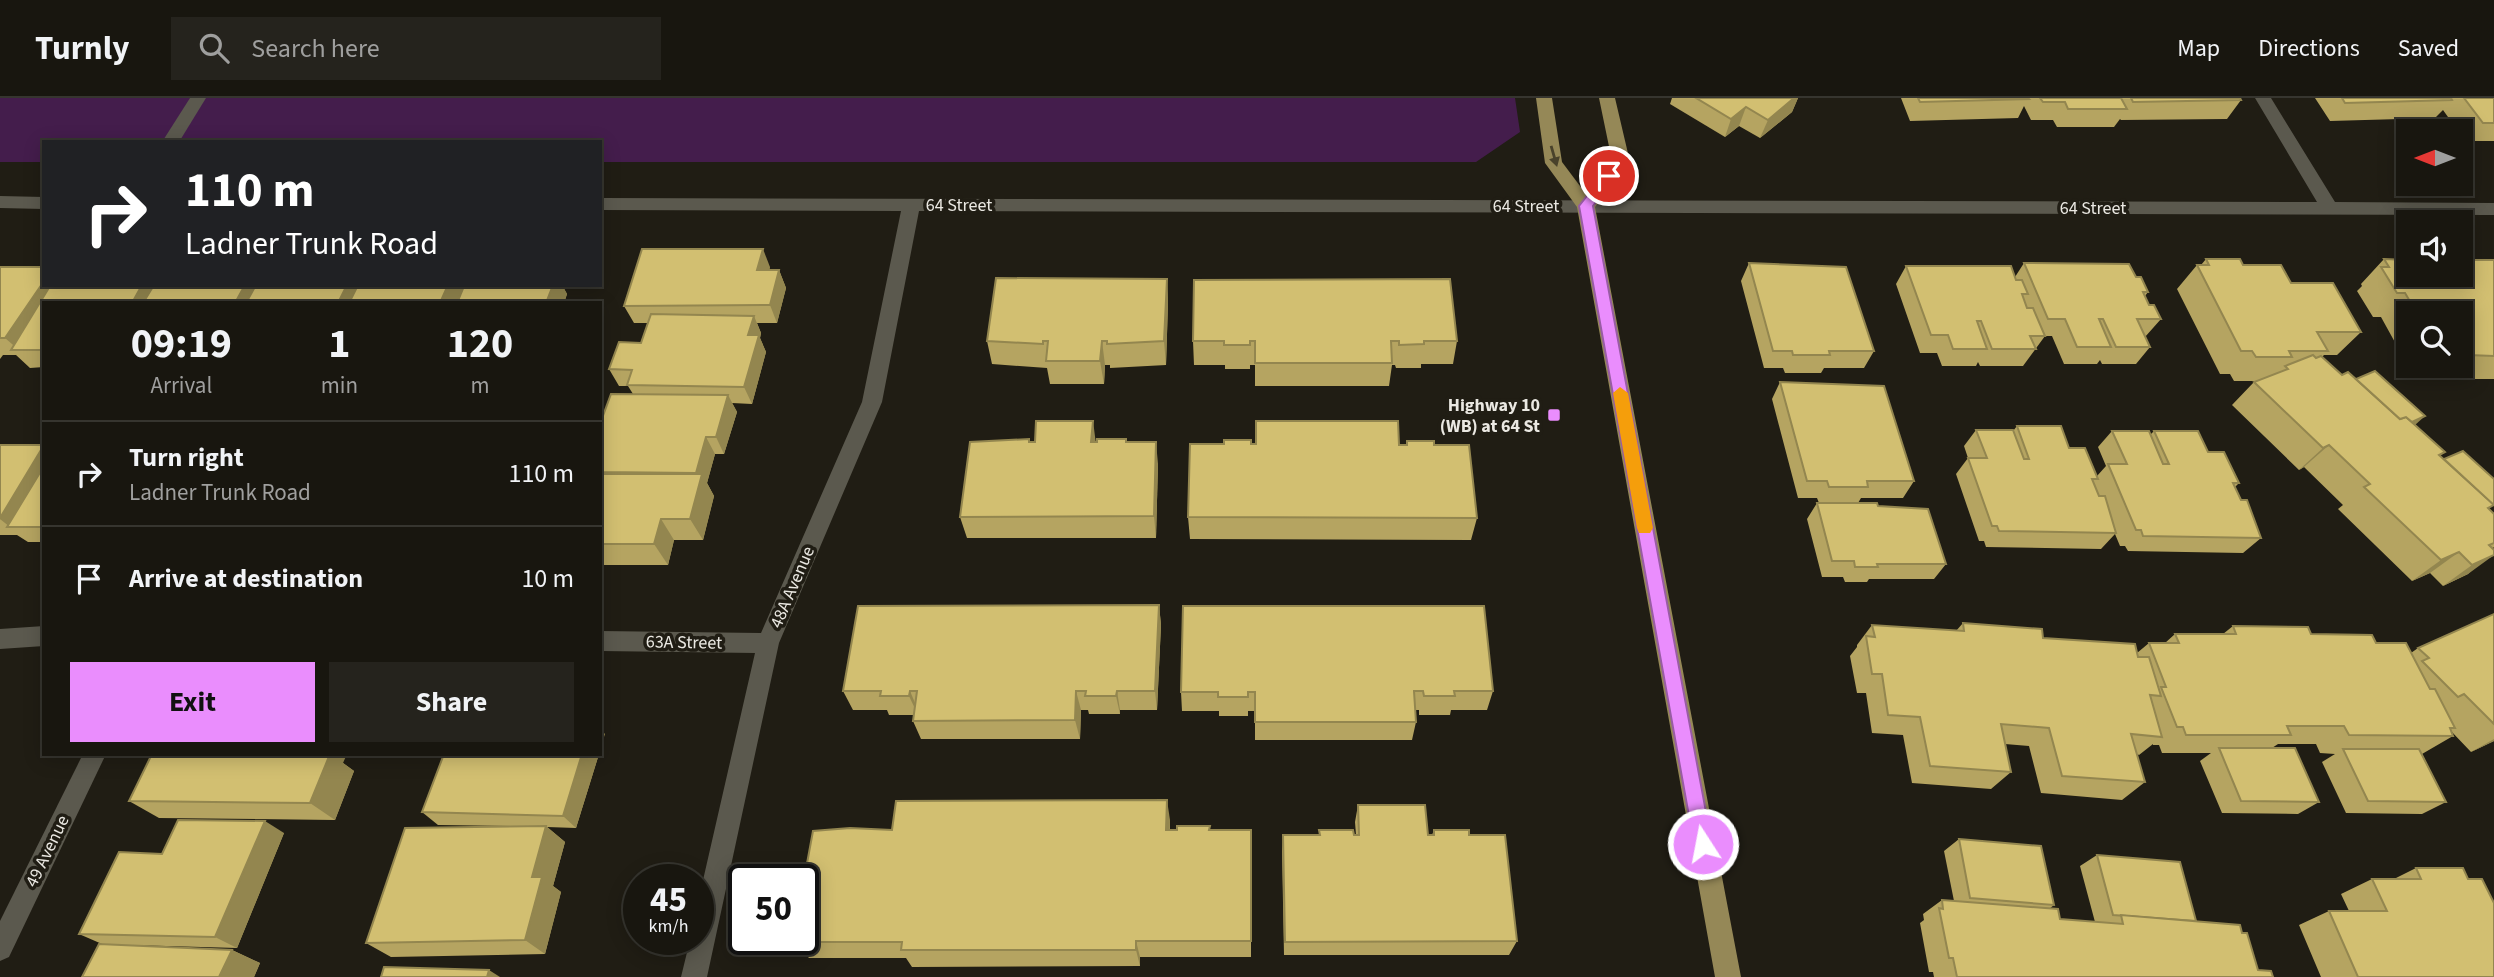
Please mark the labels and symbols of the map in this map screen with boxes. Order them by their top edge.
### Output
north arrow [2396,119,2473,196]
one-way arrow [1549,146,1560,168]
pin [1579,146,1639,206]
street label: 64 Street [926,193,992,218]
street label: 64 Street [1493,194,1559,219]
street label: 64 Street [2060,196,2126,221]
place label: Highway 10 (WB) at 64 St [1440,393,1540,439]
marker: Highway 10 (WB) at 64 St [1546,407,1562,423]
street label: 48A Avenue [764,542,821,632]
street label: 63A Street [646,629,722,656]
position arrow [1666,807,1740,881]
street label: 49 Avenue [19,811,76,891]
speed limit sign: 50 [728,864,819,955]

